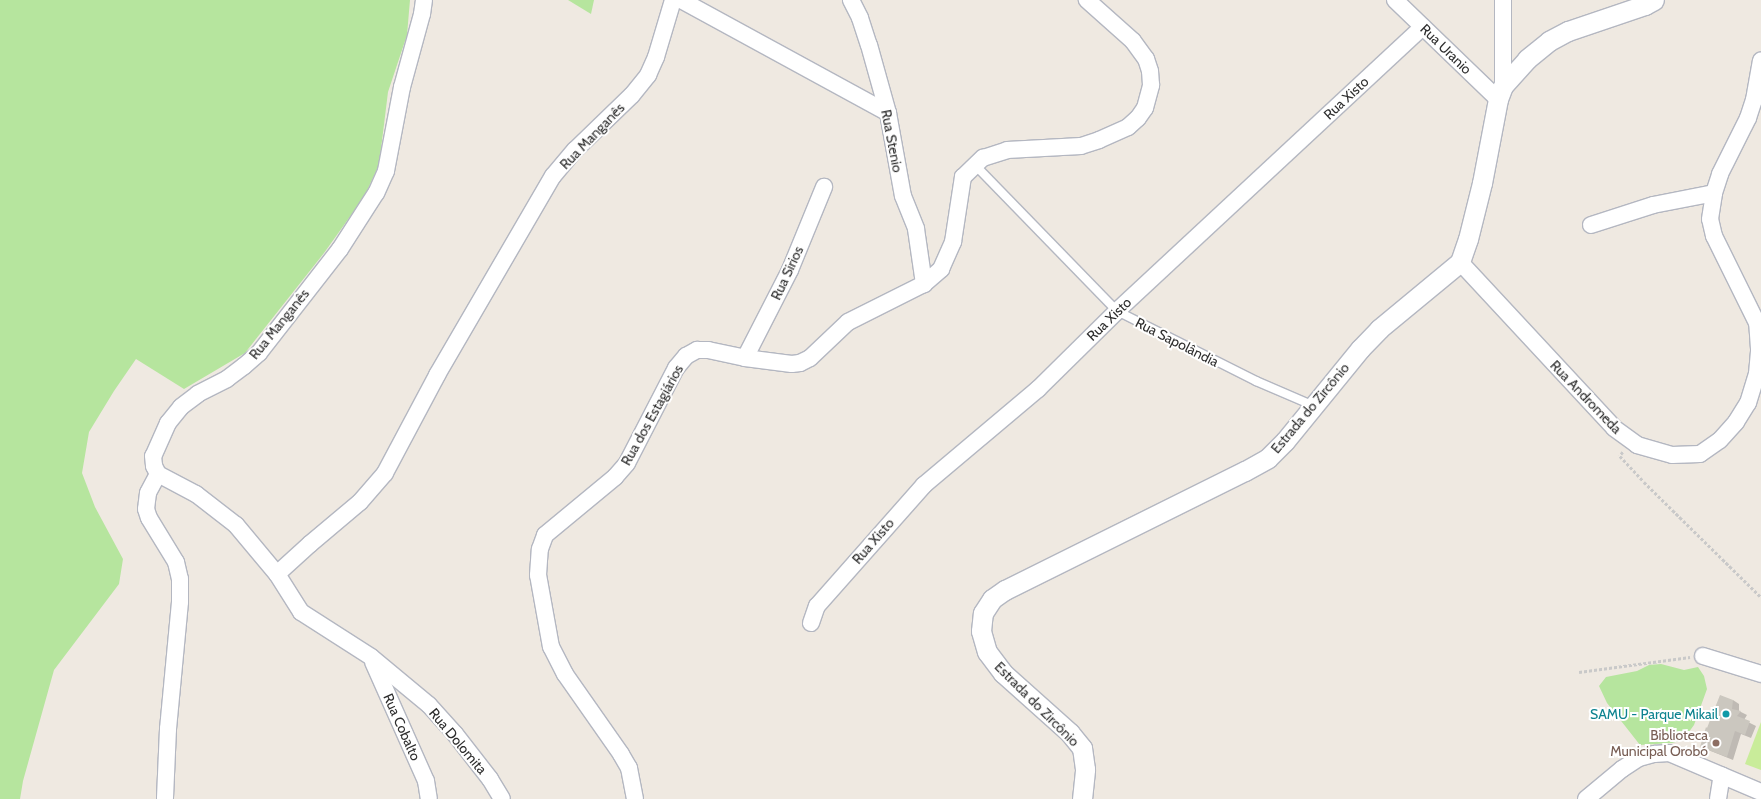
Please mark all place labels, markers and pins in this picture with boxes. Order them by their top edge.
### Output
place label: SAMU - Parque Mikail [1590,706,1718,722]
marker: SAMU - Parque Mikail [1721,709,1731,719]
place label: Biblioteca Municipal Orobó [1610,727,1708,760]
marker: Biblioteca Municipal Orobó [1711,738,1721,748]

